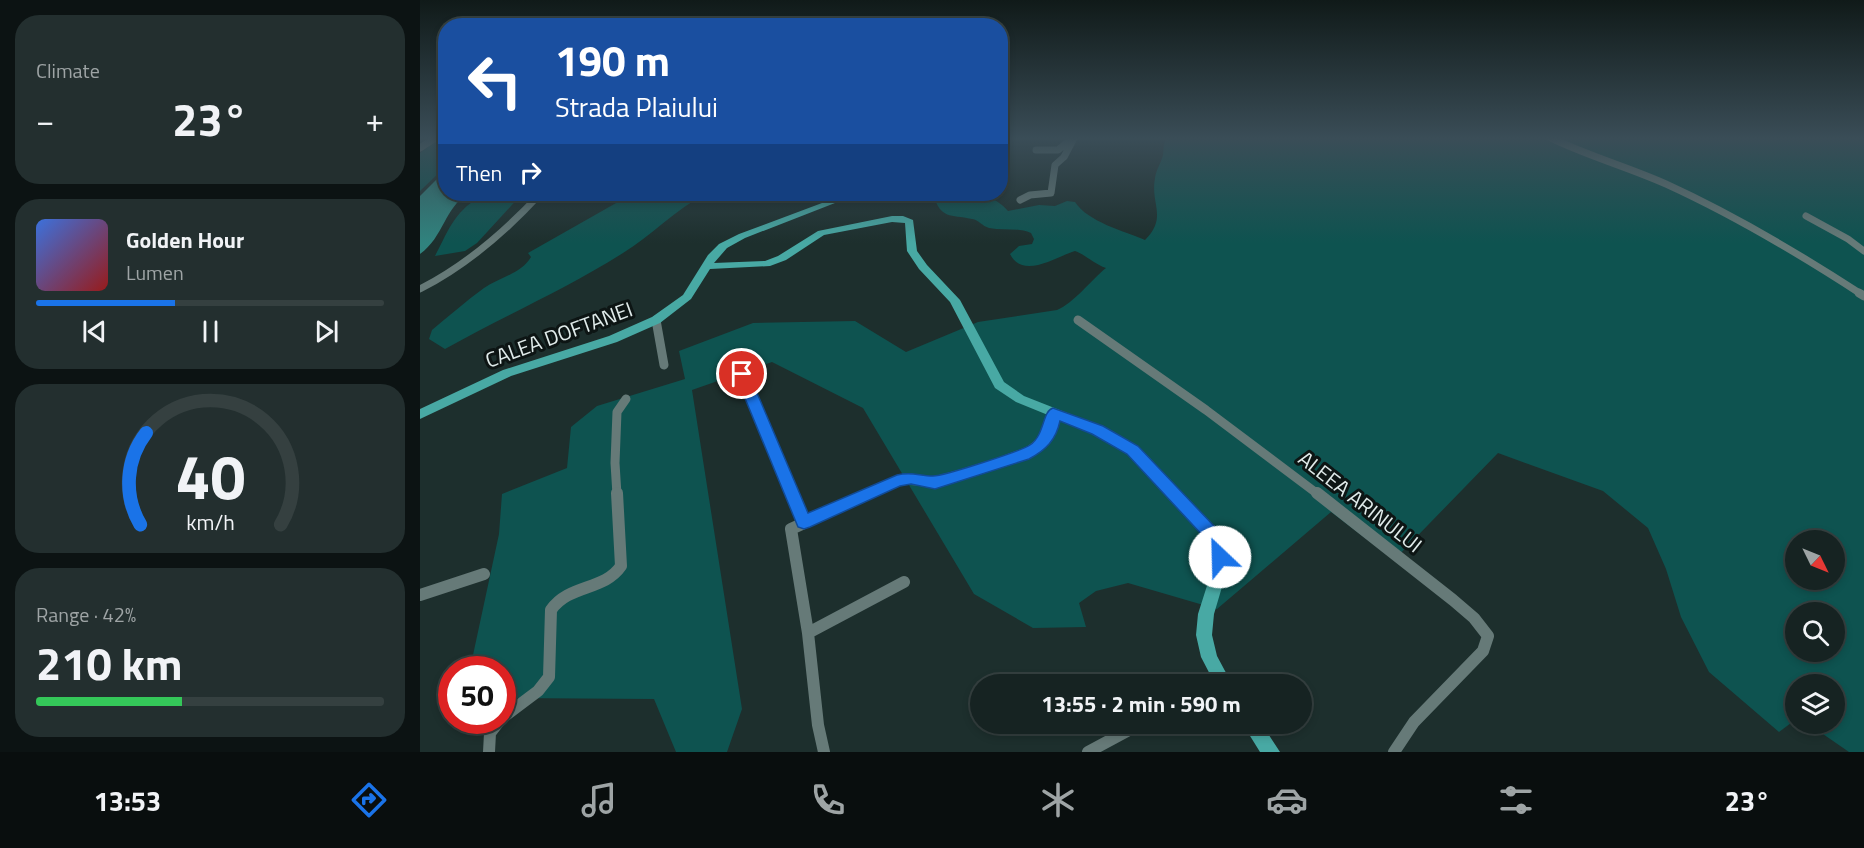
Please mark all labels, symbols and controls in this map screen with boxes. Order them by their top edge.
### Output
text: 190 m [555,28,670,92]
icon: left [456,42,534,120]
text: Climate [36,55,100,86]
text: 23° [172,85,248,153]
text: Strada Plaiului [555,86,718,127]
text: − [36,95,54,145]
text: + [366,95,384,145]
text: Then [456,156,502,190]
icon: right [514,156,547,189]
text: Golden Hour [126,223,244,257]
text: Lumen [126,257,184,288]
street label: CALEA DOFTANEI [480,293,637,376]
icon: previous [78,315,111,348]
icon: pause [194,315,227,348]
icon: next [310,315,343,348]
pin [716,348,767,399]
icon: arrive [725,357,758,390]
text: 40 [175,428,245,523]
street label: ALEEA ARINULUI [1292,443,1429,560]
text: km/h [186,507,234,539]
position arrow [1188,525,1252,589]
north arrow [1785,530,1845,590]
map controls [1785,530,1845,734]
text: Range · 42% [36,599,136,630]
button: search [1785,602,1845,662]
text: 210 km [36,629,182,697]
speed limit sign: 50 [438,656,516,734]
button: layers [1785,674,1845,734]
text: 13:55 · 2 min · 590 m [1041,687,1241,721]
icon: directions [348,779,390,821]
icon: music [578,779,620,821]
icon: phone [807,779,849,821]
icon: climate [1037,779,1079,821]
icon: car [1266,779,1308,821]
icon: filters [1495,779,1537,821]
text: 13:53 [94,780,161,821]
text: 23° [1725,780,1770,821]

